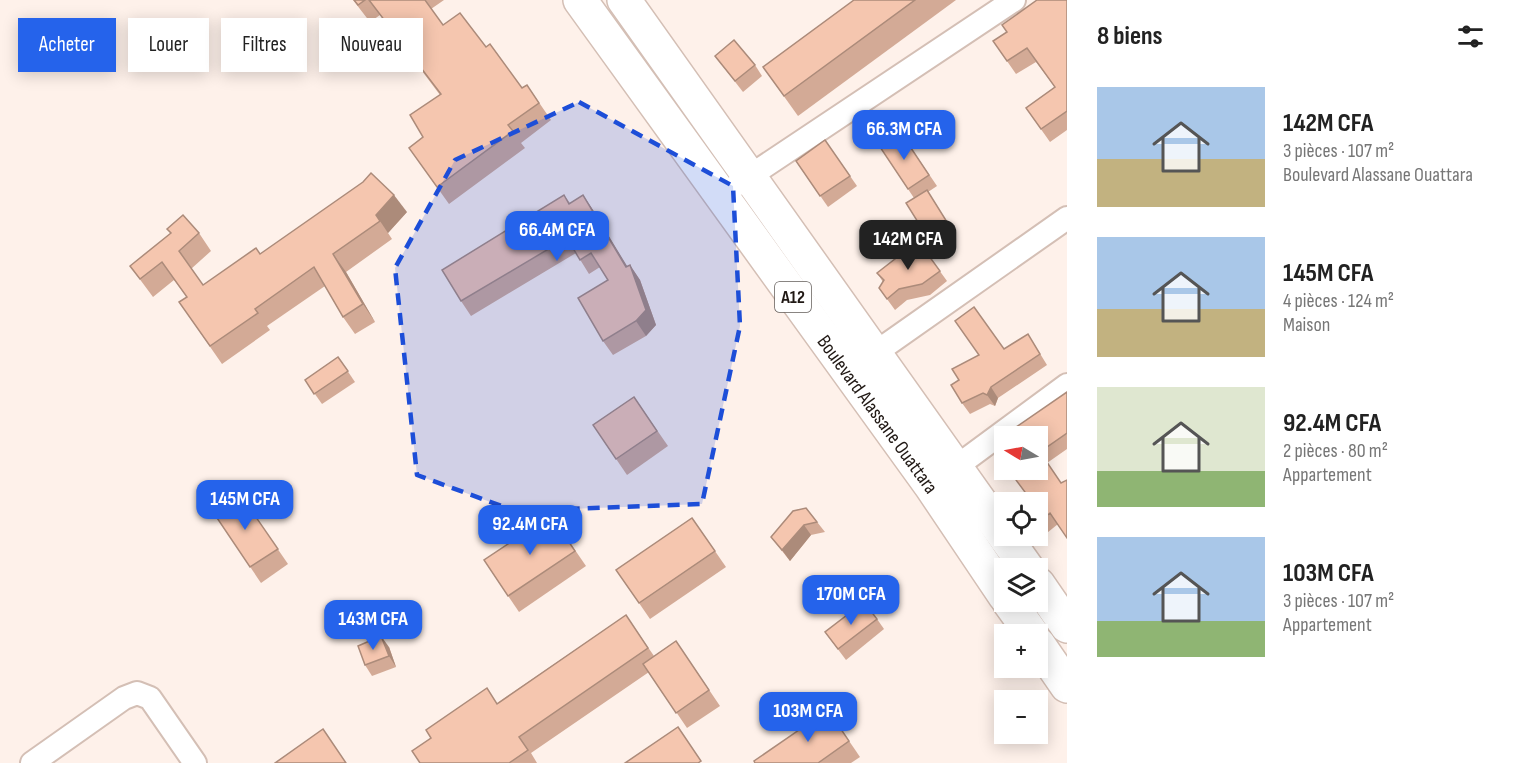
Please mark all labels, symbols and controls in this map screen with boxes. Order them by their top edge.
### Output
chip: Acheter [18,18,116,72]
chip: Louer [128,18,209,72]
chip: Filtres [221,18,307,72]
chip: Nouveau [319,18,423,72]
icon: filters [1454,20,1487,53]
text: 8 biens [1097,21,1163,52]
text: 142M CFA [1283,108,1373,139]
pin: 66.3M CFA [835,110,973,161]
icon: home [1145,111,1217,183]
text: 66.3M CFA [866,117,942,141]
text: 3 pièces · 107 m² [1283,139,1394,163]
text: Boulevard Alassane Ouattara [1283,163,1473,187]
pin: 66.4M CFA [488,211,626,262]
text: 66.4M CFA [519,218,595,242]
pin: 142M CFA [846,220,970,271]
text: 142M CFA [873,227,943,251]
text: 145M CFA [1283,258,1373,289]
icon: home [1145,261,1217,333]
road number: A12 [775,282,811,312]
text: 4 pièces · 124 m² [1283,289,1394,313]
text: Maison [1283,313,1330,337]
street label: Boulevard Alassane Ouattara [812,331,943,498]
text: 92.4M CFA [1283,408,1381,439]
icon: home [1145,411,1217,483]
north arrow [994,426,1048,480]
map controls [994,426,1048,744]
text: 2 pièces · 80 m² [1283,439,1388,463]
text: Appartement [1283,463,1372,487]
pin: 145M CFA [183,480,307,531]
text: 145M CFA [210,487,280,511]
button: locate [994,492,1048,546]
pin: 92.4M CFA [461,505,599,556]
text: 92.4M CFA [492,512,568,536]
button: layers [994,558,1048,612]
text: 103M CFA [1283,558,1374,589]
icon: home [1145,561,1217,633]
pin: 170M CFA [789,575,913,626]
text: 170M CFA [816,582,886,606]
text: 3 pièces · 107 m² [1283,589,1394,613]
pin: 143M CFA [311,600,435,651]
text: 143M CFA [338,607,408,631]
text: Appartement [1283,613,1372,637]
button: + [994,624,1048,678]
button: − [994,690,1048,744]
pin: 103M CFA [746,692,870,743]
text: 103M CFA [773,699,843,723]

